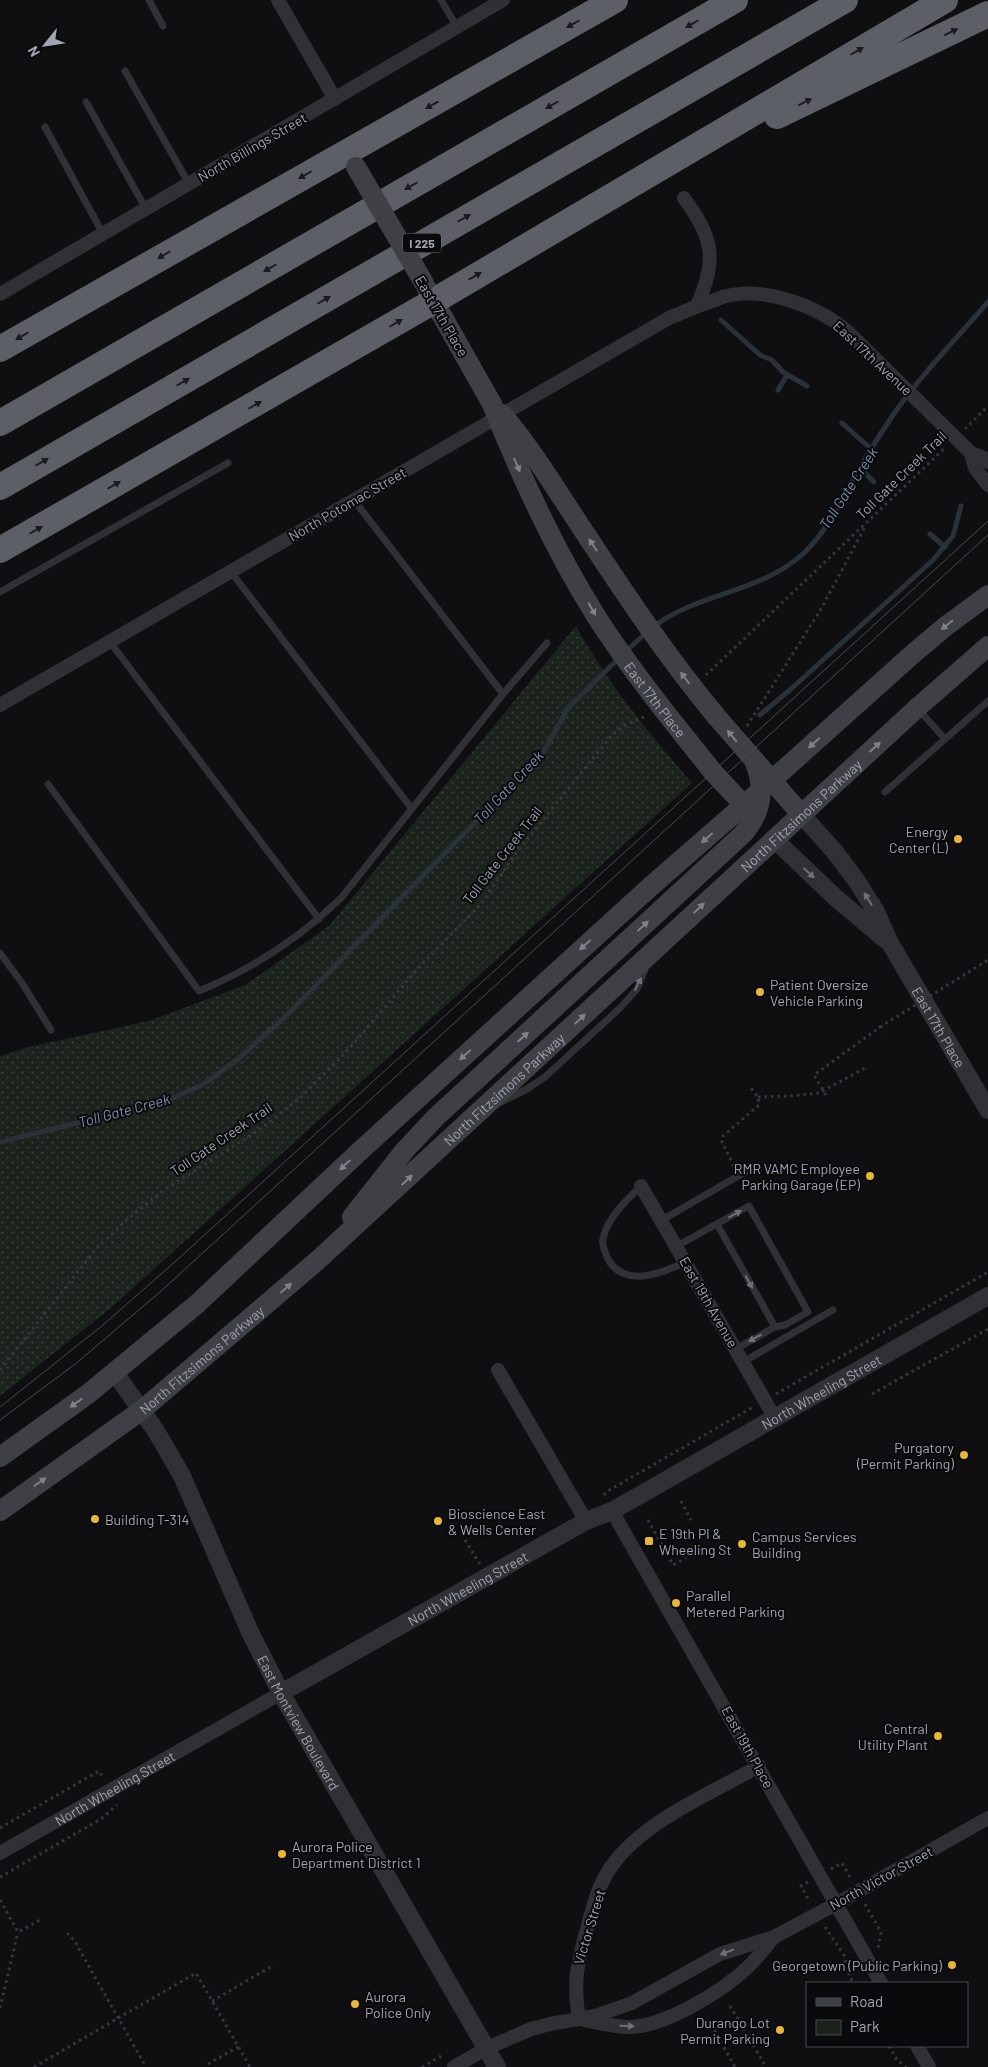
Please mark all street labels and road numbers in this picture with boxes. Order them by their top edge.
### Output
street label: North Billings Street [195,109,309,185]
road number: I 225 [403,234,441,252]
street label: East 17th Place [412,273,472,359]
street label: East 17th Avenue [830,317,916,399]
street label: Toll Gate Creek Trail [852,428,950,522]
street label: North Potomac Street [285,463,409,545]
street label: East 17th Place [621,658,690,740]
street label: North Fitzsimons Parkway [737,755,865,875]
street label: Toll Gate Creek Trail [459,803,545,907]
street label: East 17th Place [909,983,970,1070]
street label: North Fitzsimons Parkway [440,1029,568,1149]
street label: Toll Gate Creek Trail [167,1099,275,1179]
street label: East 19th Avenue [676,1253,742,1351]
street label: North Fitzsimons Parkway [135,1301,267,1417]
street label: North Wheeling Street [758,1350,884,1432]
street label: North Wheeling Street [404,1547,531,1629]
street label: East Montview Boulevard [255,1652,344,1793]
street label: East 19th Place [718,1703,778,1791]
street label: North Wheeling Street [52,1747,178,1829]
street label: North Victor Street [826,1843,936,1913]
street label: Victor Street [570,1887,608,1967]

